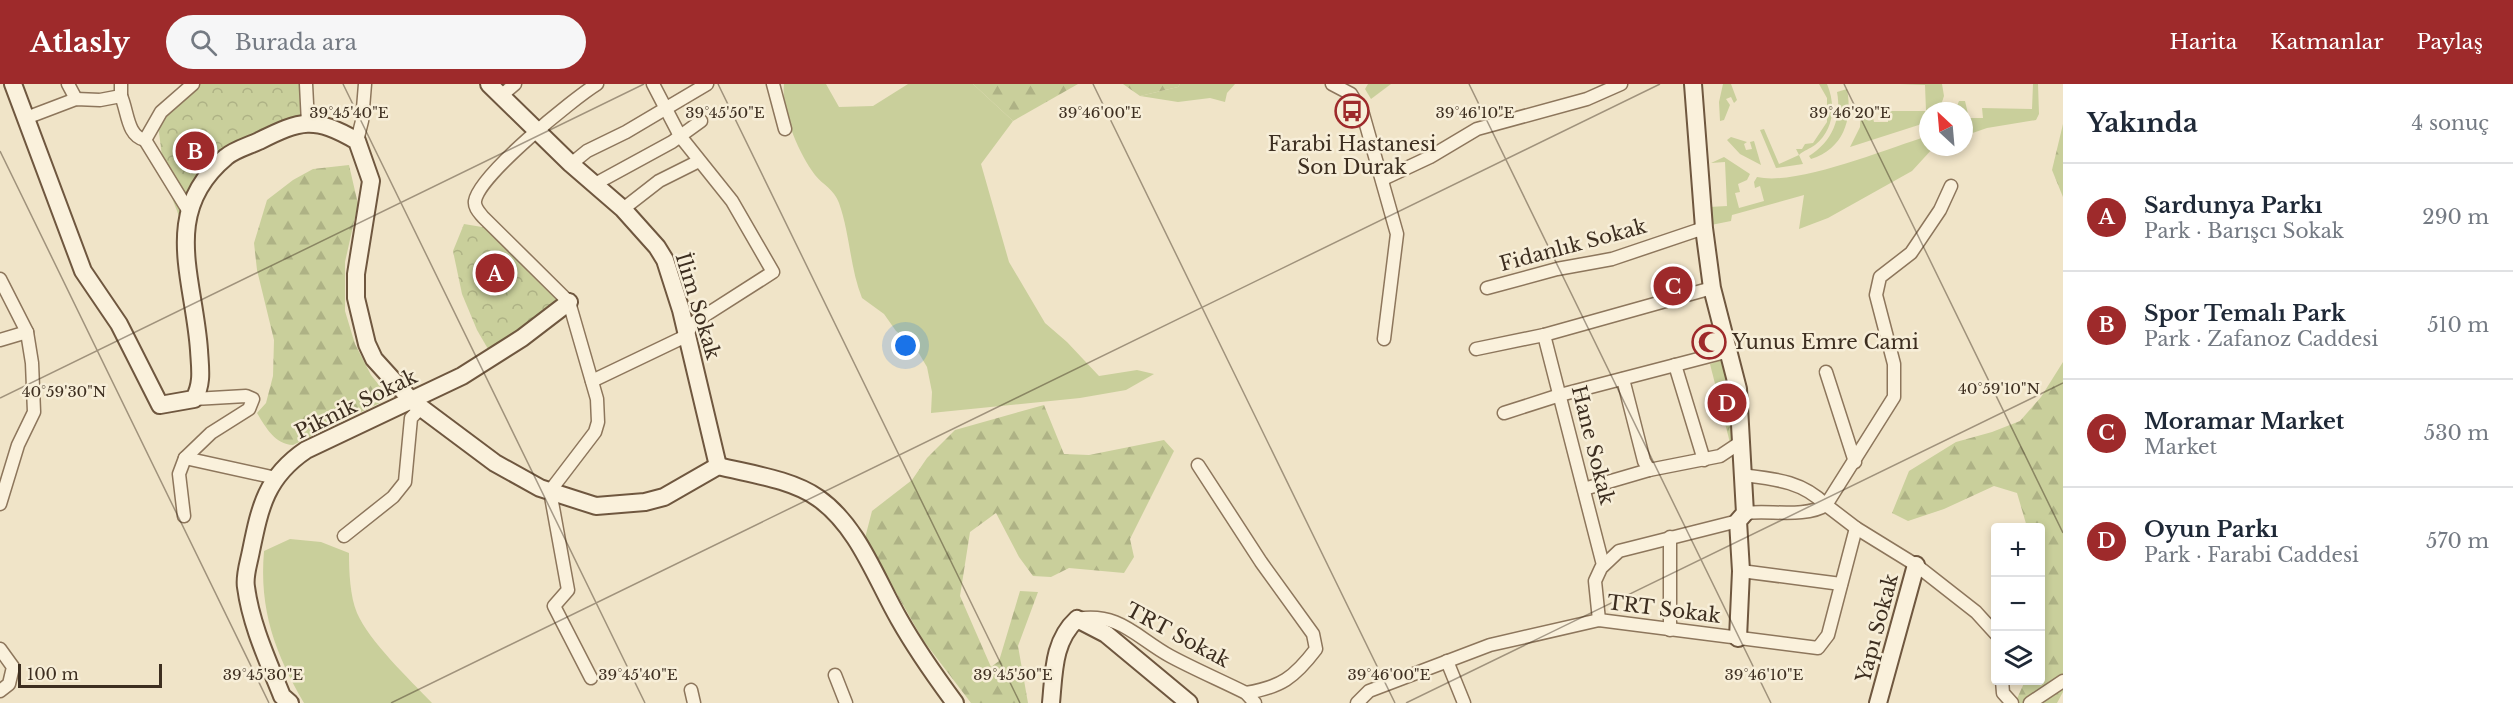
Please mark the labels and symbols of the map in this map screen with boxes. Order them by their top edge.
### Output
bus stop icon: Farabi Hastanesi Son Durak [1334,93,1370,129]
north arrow [1919,102,1973,156]
text: 39°45'40"E [309,103,389,122]
text: 39°45'50"E [685,103,765,122]
text: 39°46'00"E [1058,103,1142,122]
text: 39°46'10"E [1436,103,1515,122]
text: 39°46'20"E [1809,103,1891,122]
pin: B [176,128,214,174]
place label: Farabi Hastanesi Son Durak [1268,132,1436,179]
street label: Fidanlık Sokak [1497,214,1650,276]
street label: İlim Sokak [670,249,727,363]
pin: A [476,250,514,296]
pin: C [1654,264,1692,308]
mosque icon: Yunus Emre Cami [1691,324,1727,360]
place label: Yunus Emre Cami [1731,330,1919,354]
your location [891,331,920,360]
street label: Piknik Sokak [291,364,422,444]
text: 40°59'10"N [1958,379,2040,398]
pin: D [1708,380,1746,426]
text: 40°59'30"N [22,382,106,401]
street label: Hane Sokak [1567,383,1620,508]
street label: Yapı Sokak [1851,570,1903,686]
street label: TRT Sokak [1606,590,1723,628]
street label: TRT Sokak [1122,598,1235,673]
scale bar [18,661,162,688]
text: 39°45'30"E [223,665,303,684]
text: 39°45'40"E [598,665,678,684]
text: 39°45'50"E [973,665,1053,684]
text: 39°46'00"E [1347,665,1431,684]
text: 39°46'10"E [1725,665,1804,684]

